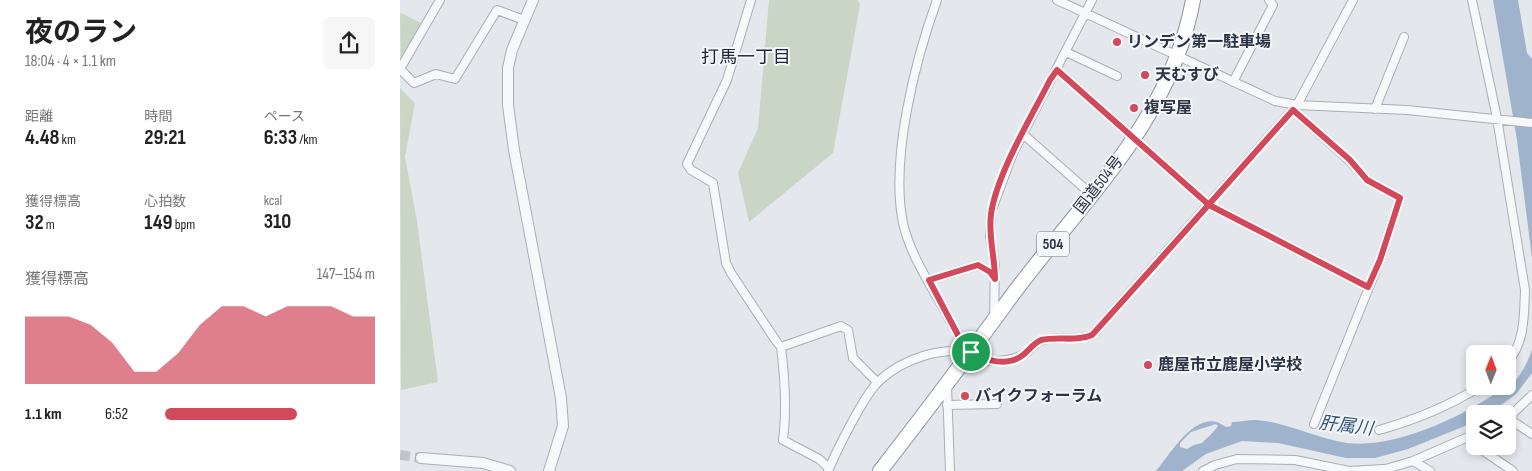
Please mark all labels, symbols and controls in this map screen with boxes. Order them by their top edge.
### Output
text: 夜のラン [25,16,137,49]
button: share [323,17,375,69]
place label: リンデン第一駐車場 [1127,33,1271,52]
marker: リンデン第一駐車場 [1111,36,1123,48]
district label: 打馬一丁目 [701,47,791,68]
text: 18:04 · 4 × 1.1 km [25,52,116,71]
place label: 天むすび [1155,66,1219,85]
marker: 天むすび [1139,69,1151,81]
place label: 複写屋 [1144,98,1192,118]
marker: 複写屋 [1128,102,1140,114]
text: 距離 [25,108,53,125]
text: 時間 [144,108,172,125]
text: ペース [264,108,305,125]
text: 4.48 [25,125,59,150]
text: 29:21 [144,125,186,150]
text: 6:33 [264,125,297,150]
text: km [59,131,76,148]
text: /km [297,131,318,148]
street label: 国道504号 [1071,152,1127,218]
text: kcal [264,192,282,209]
text: 獲得標高 [25,193,81,210]
text: 心拍数 [144,193,186,210]
text: 310 [264,209,291,234]
text: 32 [25,210,44,235]
text: 149 [144,210,172,235]
text: m [44,216,55,233]
text: bpm [172,216,195,233]
road number: 504 [1037,232,1069,256]
text: 147–154 m [317,265,375,284]
text: 獲得標高 [25,270,89,289]
pin [950,331,992,373]
icon: arrive [957,338,985,366]
north arrow [1466,345,1516,395]
map controls [1466,345,1516,455]
place label: 鹿屋市立鹿屋小学校 [1158,356,1302,375]
marker: 鹿屋市立鹿屋小学校 [1142,359,1154,371]
place label: バイクフォーラム [975,387,1102,406]
marker: バイクフォーラム [959,390,971,402]
text: 1.1 km [25,405,62,424]
text: 6:52 [105,405,128,424]
button: layers [1466,405,1516,455]
water label: 肝属川 [1318,412,1376,440]

